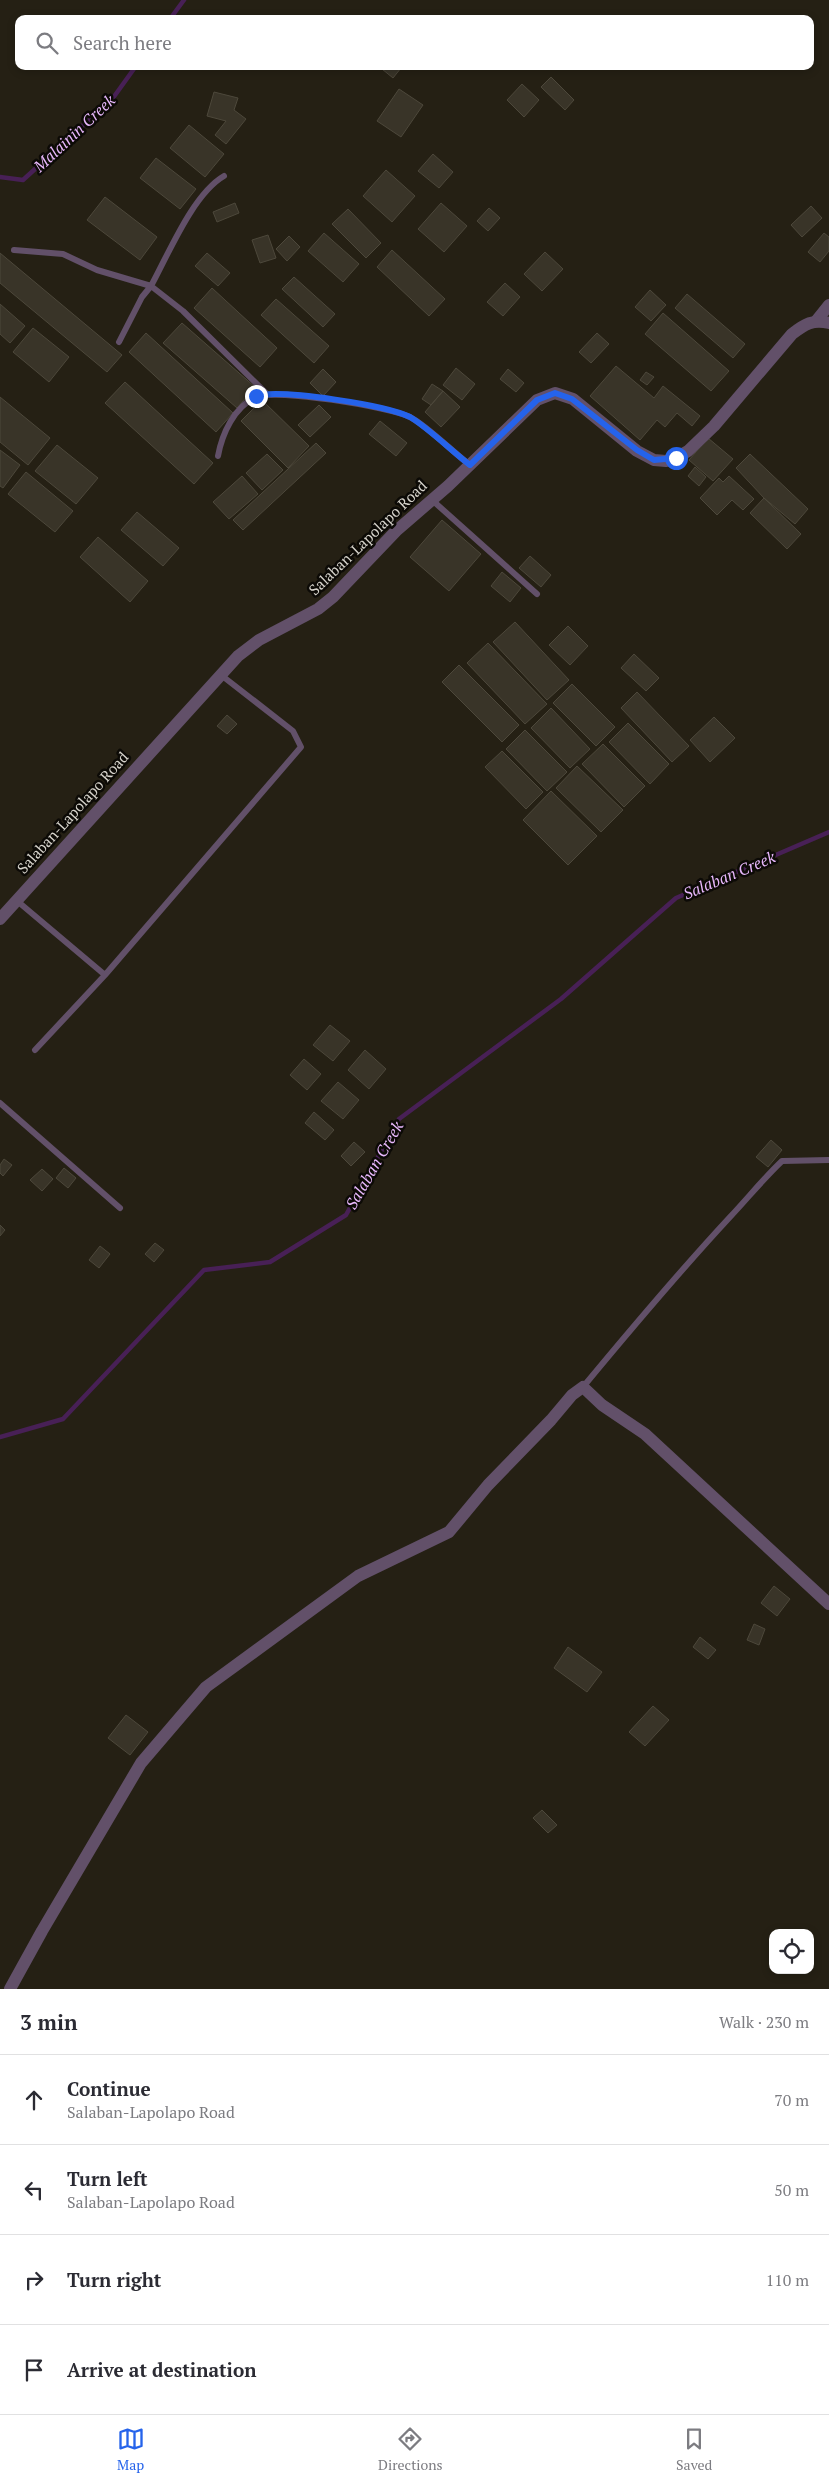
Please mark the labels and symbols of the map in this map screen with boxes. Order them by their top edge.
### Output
water label: Malainin Creek [28,89,120,177]
route end [245,385,268,408]
route start [665,447,688,470]
street label: Salaban-Lapolapo Road [304,475,431,599]
street label: Salaban-Lapolapo Road [12,747,132,877]
water label: Salaban Creek [679,846,779,904]
water label: Salaban Creek [340,1117,408,1213]

